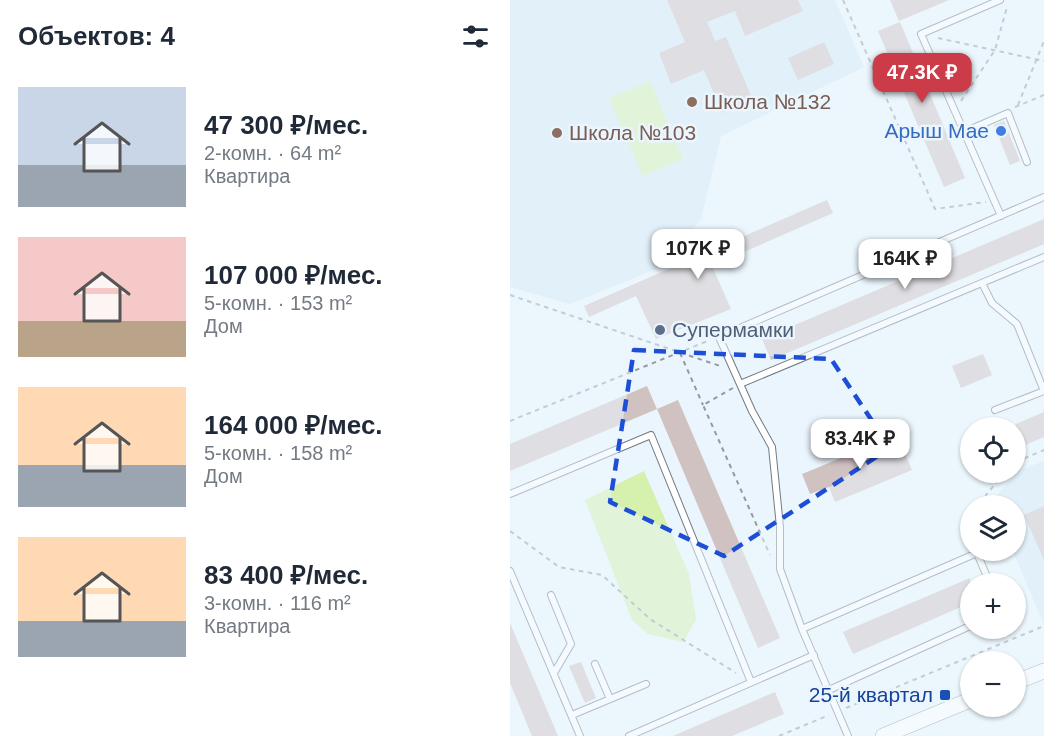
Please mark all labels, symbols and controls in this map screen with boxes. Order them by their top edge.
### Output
icon: filters [459,20,492,53]
text: Объектов: 4 [18,21,175,51]
pin: 47.3K ₽ [867,53,977,104]
text: 47.3K ₽ [887,61,957,83]
place label: Школа №132 [704,90,831,113]
marker: Школа №132 [685,95,699,109]
text: 47 300 ₽/мес. [204,110,368,140]
icon: home [66,111,138,183]
place label: Арыш Мае [884,119,989,142]
place label: Школа №103 [569,121,696,144]
marker: Арыш Мае [994,124,1008,138]
marker: Школа №103 [550,126,564,140]
text: 2-комн. · 64 m² [204,142,341,164]
text: Квартира [204,165,290,187]
pin: 107K ₽ [649,229,747,280]
text: 107K ₽ [665,237,731,259]
pin: 164K ₽ [856,239,954,290]
text: 164K ₽ [872,247,938,269]
text: 107 000 ₽/мес. [204,260,383,290]
icon: home [66,261,138,333]
text: 5-комн. · 153 m² [204,292,352,314]
text: Дом [204,315,243,337]
place label: Супермамки [672,318,794,341]
marker: Супермамки [653,323,667,337]
text: 164 000 ₽/мес. [204,410,383,440]
icon: home [66,411,138,483]
map controls [960,417,1026,717]
button: locate [960,417,1026,483]
pin: 83.4K ₽ [805,419,915,470]
text: 83.4K ₽ [825,427,895,449]
text: 5-комн. · 158 m² [204,442,352,464]
text: Дом [204,465,243,487]
button: layers [960,495,1026,561]
text: 83 400 ₽/мес. [204,560,368,590]
icon: home [66,561,138,633]
button: + [960,573,1026,639]
text: 3-комн. · 116 m² [204,592,351,614]
text: Квартира [204,615,290,637]
button: − [960,651,1026,717]
place label: 25-й квартал [809,683,933,706]
marker: 25-й квартал [938,688,952,702]

